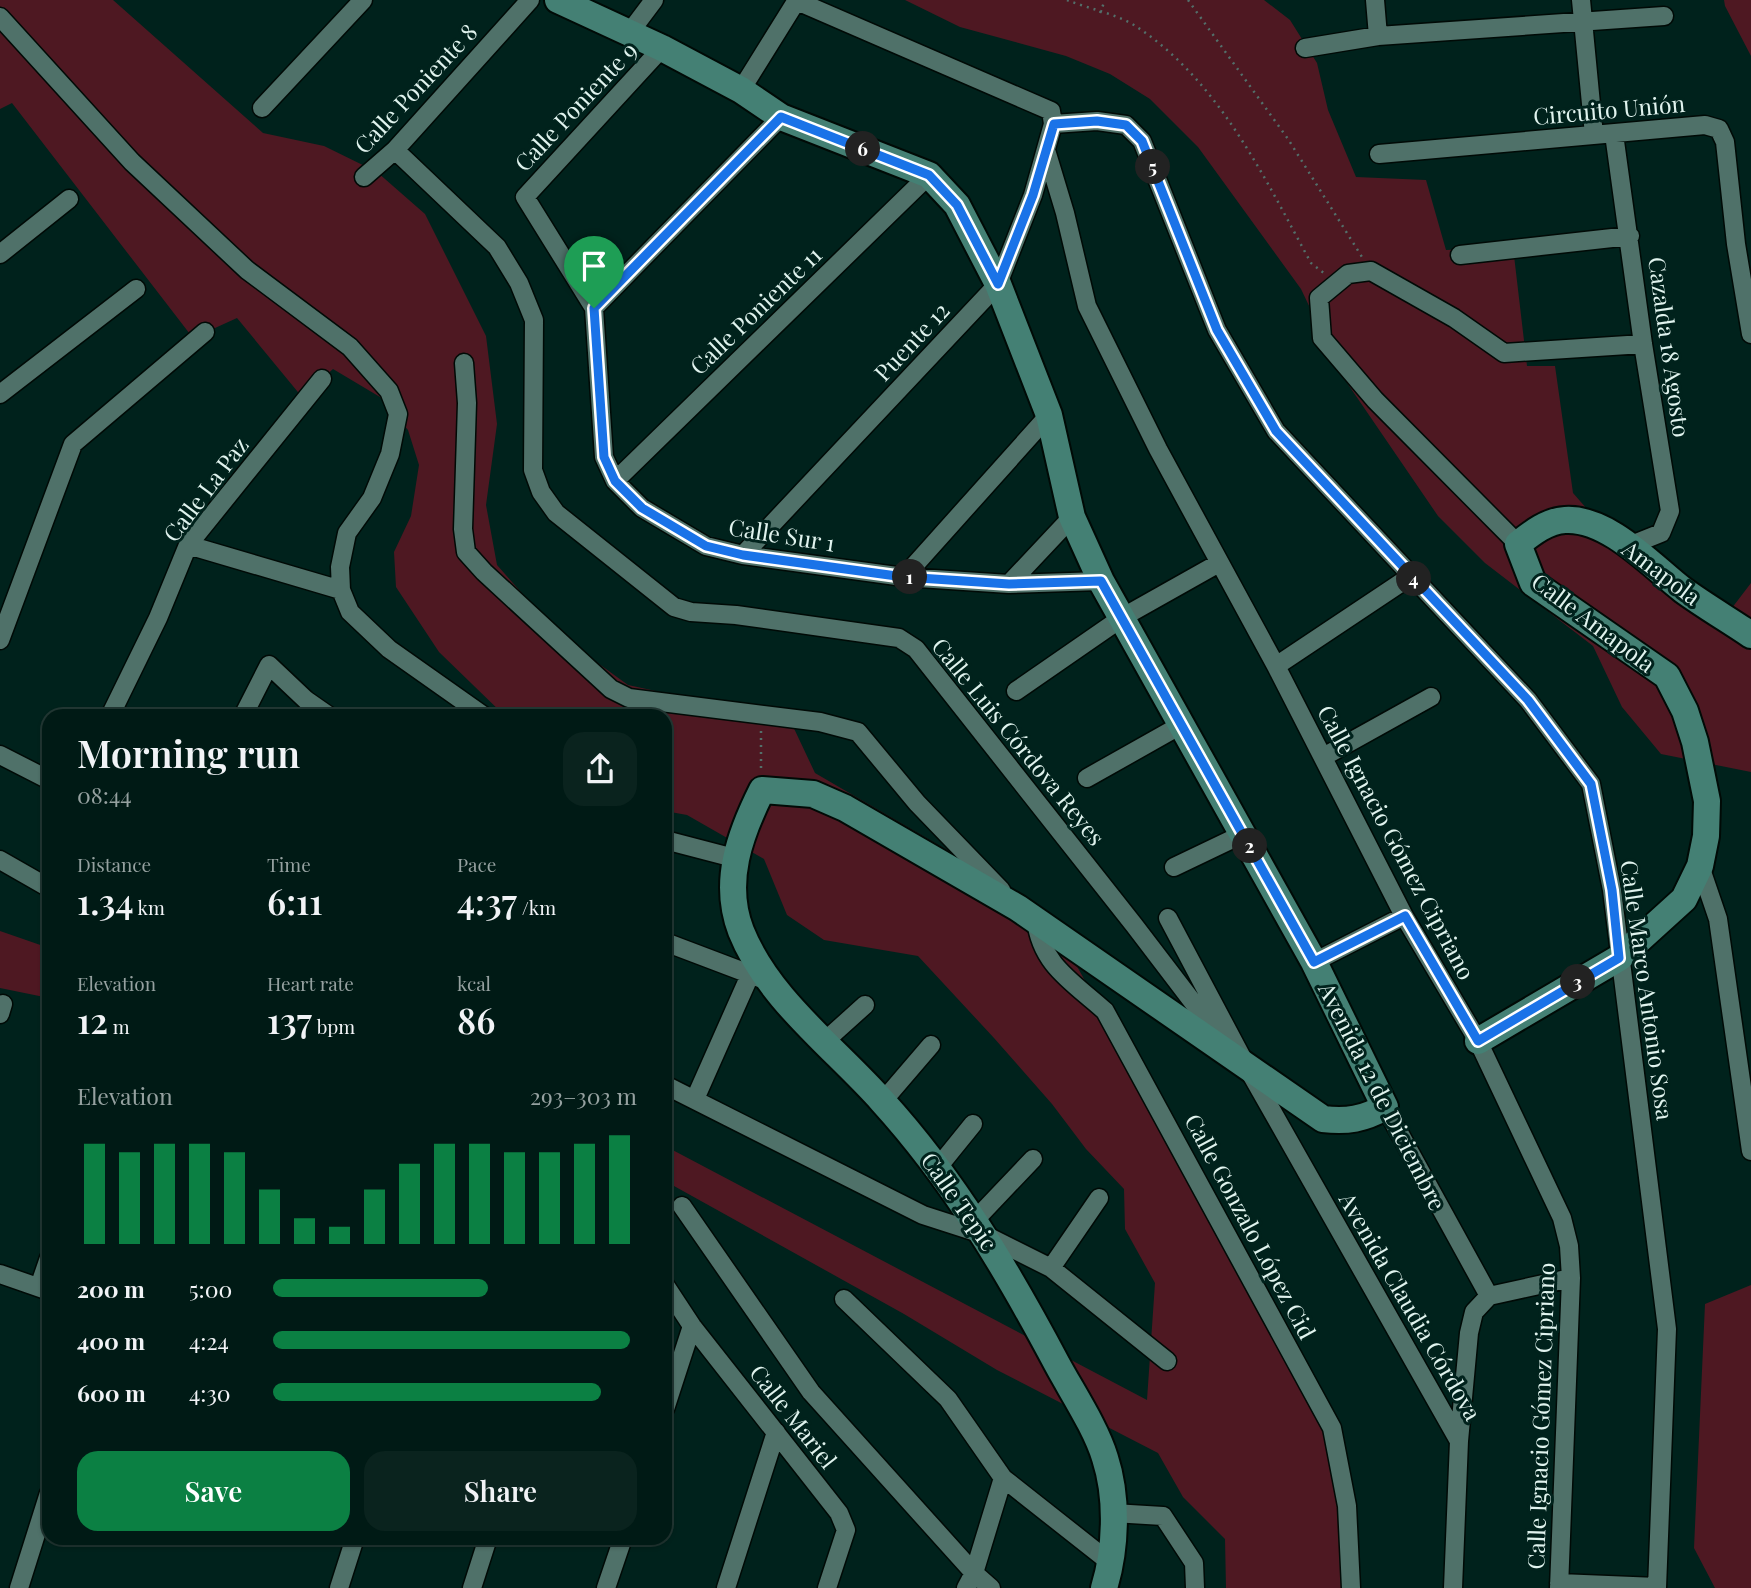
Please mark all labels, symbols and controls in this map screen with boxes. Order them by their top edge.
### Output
street label: Calle Poniente 8 [347,16,483,160]
street label: Calle Poniente 9 [507,35,643,177]
street label: Circuito Unión [1532,87,1686,131]
pin: 6 [846,132,880,166]
text: 6 [857,135,868,161]
pin: 5 [1136,150,1170,184]
text: 5 [1148,153,1157,179]
pin [564,236,624,308]
street label: Calle Poniente 11 [682,239,828,381]
icon: arrive [575,247,613,285]
street label: Cazalda 18 Agosto [1642,255,1698,439]
street label: Puente 12 [867,295,955,387]
street label: Calle La Paz [155,430,255,548]
street label: Calle Sur 1 [727,510,838,558]
street label: Amapola [1616,532,1708,612]
pin: 1 [892,560,928,594]
pin: 4 [1396,562,1432,596]
text: 1 [906,563,913,589]
text: 4 [1408,565,1419,591]
street label: Calle Amapola [1526,565,1662,679]
street label: Calle Luis Córdova Reyes [926,631,1112,851]
street label: Calle Ignacio Gómez Cipriano [1311,699,1483,985]
text: Morning run [77,727,300,778]
button: share [563,732,637,806]
text: 08:44 [77,779,132,810]
pin: 2 [1232,828,1268,864]
text: 2 [1245,832,1254,858]
text: Distance [77,851,151,877]
text: Time [267,851,311,877]
text: Pace [457,851,496,877]
street label: Calle Marco Antonio Sosa [1614,858,1682,1122]
text: 1.34 [77,877,133,924]
text: 6:11 [267,877,323,924]
text: 4:37 [457,877,517,924]
text: km [133,894,165,920]
text: /km [517,894,556,920]
pin: 3 [1560,964,1596,1000]
text: 3 [1573,968,1582,994]
text: Elevation [77,970,156,996]
text: Heart rate [267,970,354,996]
text: kcal [457,970,491,996]
street label: Avenida 12 de Diciembre [1312,976,1454,1215]
text: 12 [77,996,108,1043]
text: 137 [267,996,312,1043]
text: 86 [457,996,495,1043]
text: m [108,1013,130,1039]
text: bpm [312,1013,355,1039]
text: Elevation [77,1080,173,1111]
text: 293–303 m [530,1080,637,1111]
street label: Calle Gonzalo López Cid [1178,1108,1324,1344]
street label: Calle Tepic [915,1146,1005,1256]
street label: Avenida Claudia Córdova [1332,1185,1489,1426]
street label: Calle Ignacio Gómez Cipriano [1519,1262,1561,1570]
text: 200 m [77,1273,145,1304]
text: 5:00 [189,1273,232,1304]
text: 400 m [77,1325,145,1356]
text: 4:24 [189,1325,229,1356]
street label: Calle Mariel [744,1358,845,1475]
text: 600 m [77,1377,146,1408]
text: 4:30 [189,1377,231,1408]
button: Save [77,1451,350,1531]
button: Share [364,1451,637,1531]

